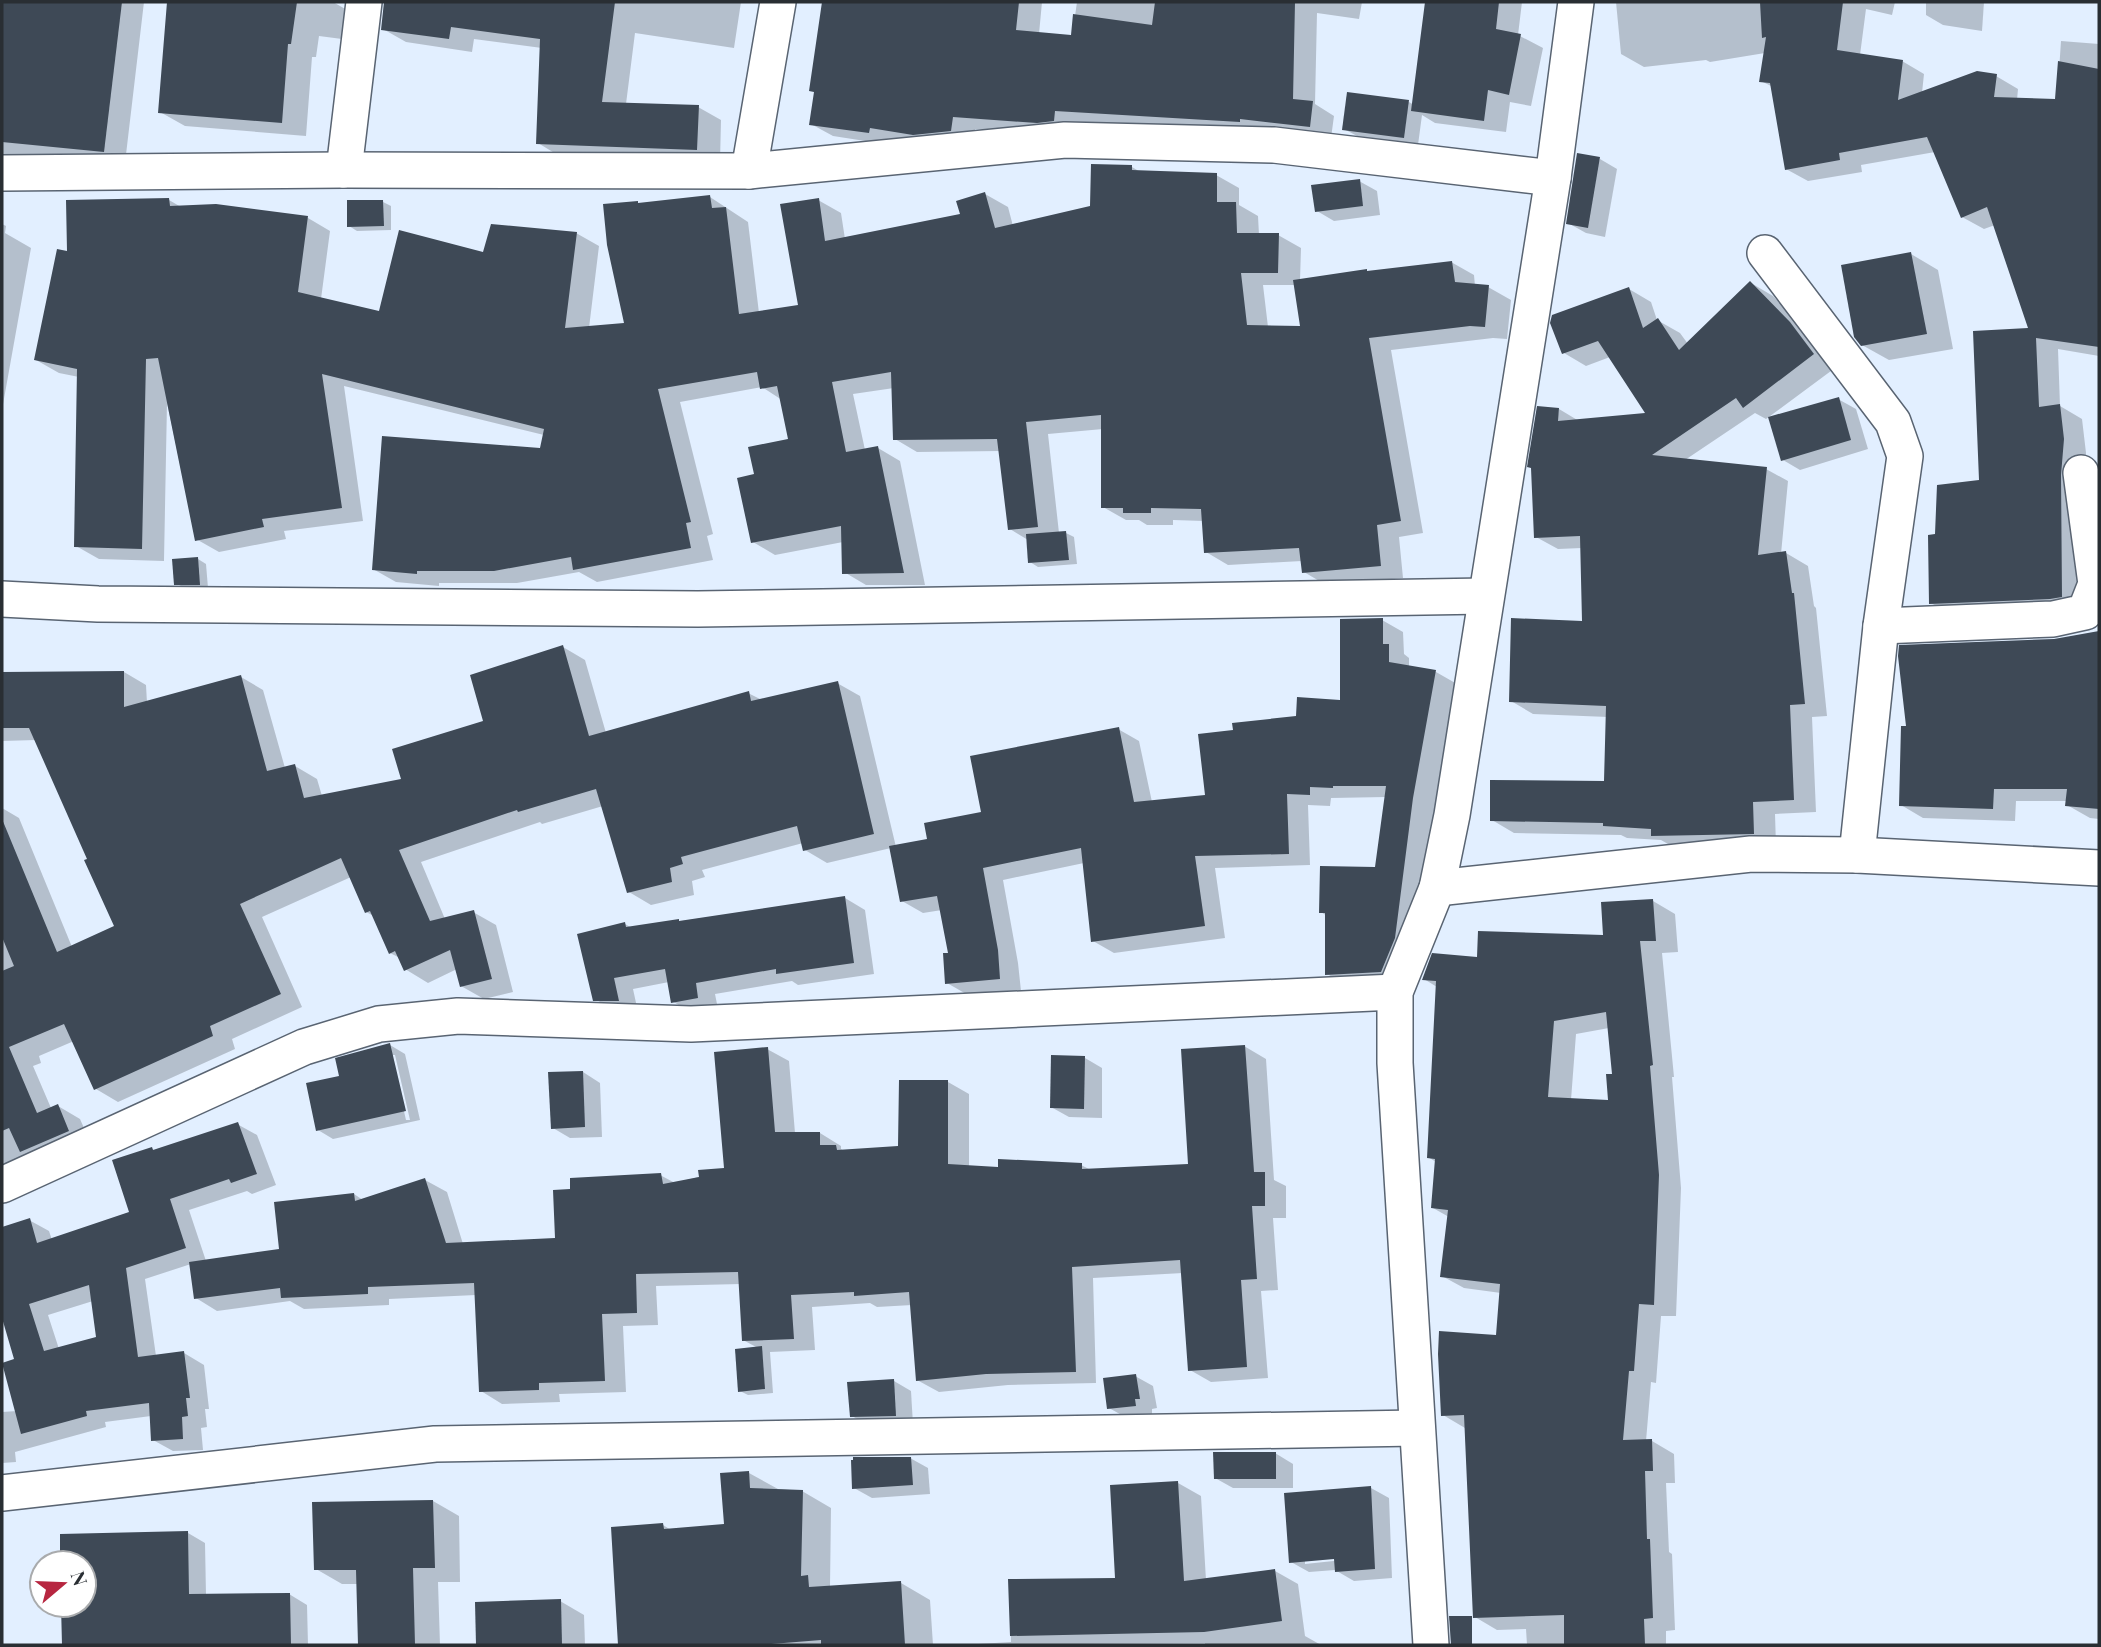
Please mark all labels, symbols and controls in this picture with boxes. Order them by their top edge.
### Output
north arrow [28,1549,98,1619]
text: N [65,1567,95,1589]

